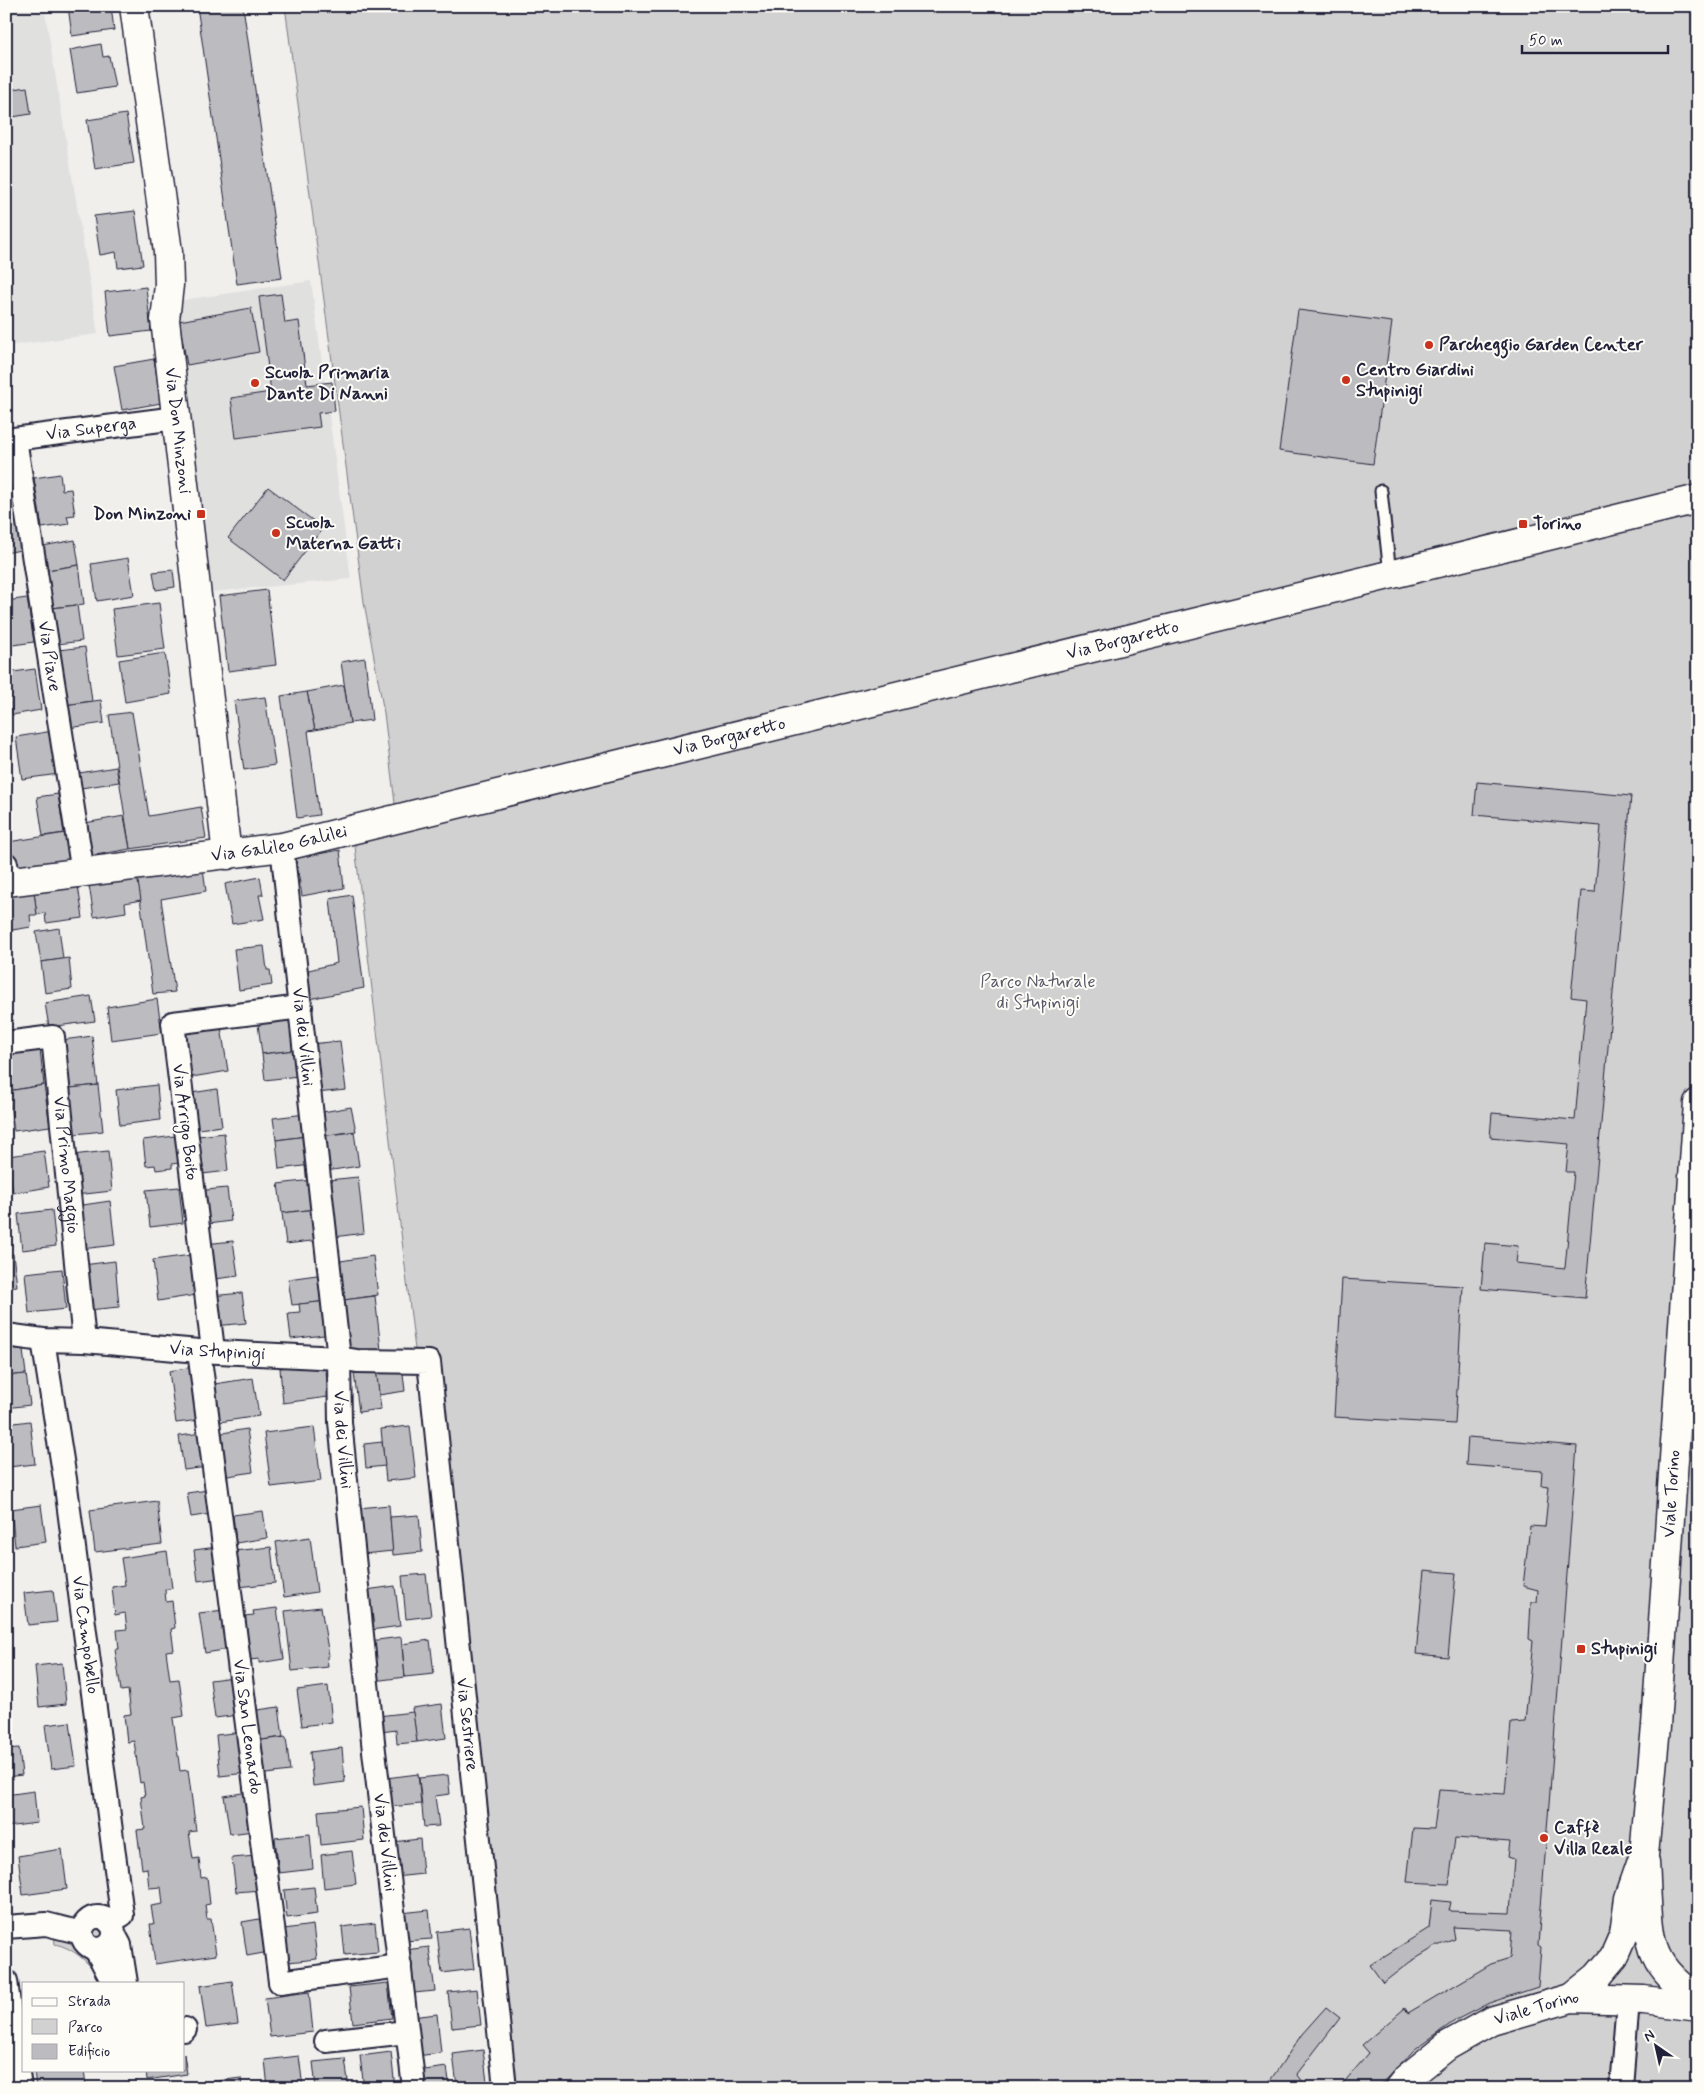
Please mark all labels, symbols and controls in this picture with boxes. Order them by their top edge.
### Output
scale bar [1522,22,1668,54]
text: 50 m [1529,31,1563,51]
place label: Parcheggio Garden Center [1439,333,1644,359]
marker: Parcheggio Garden Center [1423,339,1435,351]
place label: Centro Giardini Stupinigi [1356,358,1474,405]
place label: Scuola Primaria Dante Di Nanni [265,361,390,406]
street label: Via Don Minzoni [159,366,197,495]
marker: Centro Giardini Stupinigi [1340,374,1352,386]
marker: Scuola Primaria Dante Di Nanni [249,377,261,389]
street label: Via Superga [45,411,138,447]
place label: Don Minzoni [93,502,191,526]
marker: Don Minzoni [195,508,207,520]
place label: Scuola Materna Gatti [286,511,401,556]
place label: Torino [1533,512,1582,536]
marker: Torino [1517,518,1529,530]
marker: Scuola Materna Gatti [270,527,282,539]
street label: Via Borgaretto [1064,615,1181,666]
street label: Via Piave [32,619,66,693]
street label: Via Borgaretto [671,712,788,762]
street label: Via Galileo Galilei [210,819,350,868]
park label: Parco Naturale di Stupinigi [980,970,1096,1016]
street label: Via dei Villini [286,986,321,1087]
street label: Via Arrigo Boito [165,1062,204,1182]
street label: Via Primo Maggio [47,1095,85,1235]
street label: Via Stupinigi [168,1336,266,1367]
street label: Via dei Villini [328,1390,359,1490]
street label: Viale Torino [1657,1449,1687,1538]
street label: Via Campobello [66,1574,105,1696]
place label: Stupinigi [1591,1637,1657,1663]
marker: Stupinigi [1575,1643,1587,1655]
street label: Via San Leonardo [227,1658,268,1796]
street label: Via Sestriere [450,1677,484,1773]
street label: Via dei Villini [367,1792,403,1893]
place label: Caffè Villa Reale [1554,1816,1633,1861]
marker: Caffè Villa Reale [1538,1832,1550,1844]
legend [22,1982,185,2072]
street label: Viale Torino [1491,1986,1579,2032]
text: Strada [68,1992,111,2012]
text: Parco [68,2018,102,2038]
north arrow [1632,2022,1682,2072]
text: N [1640,2026,1658,2046]
text: Edificio [68,2042,110,2062]

